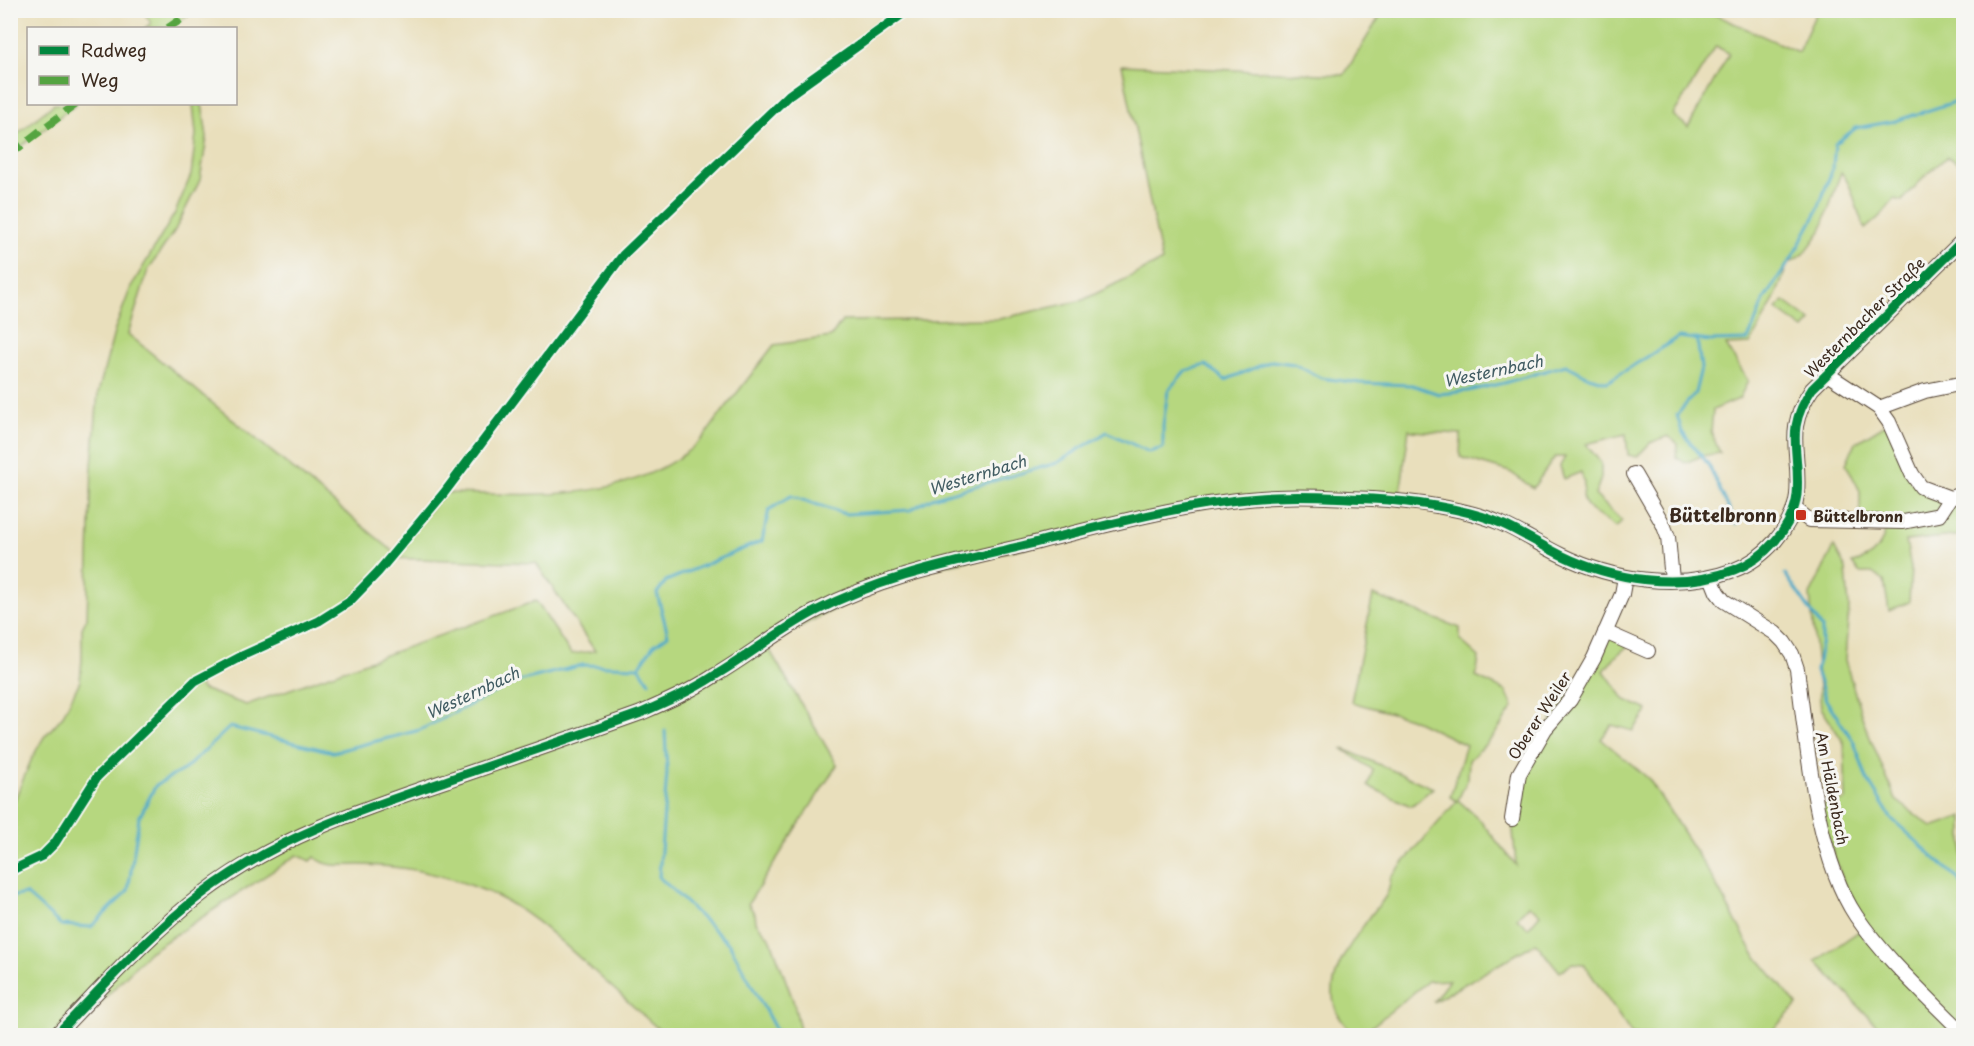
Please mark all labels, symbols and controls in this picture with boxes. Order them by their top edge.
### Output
legend [27,27,237,105]
text: Radweg [81,36,147,63]
text: Weg [81,66,119,93]
street label: Westernbacher Straße [1798,251,1930,383]
water label: Westernbach [1441,348,1545,392]
water label: Westernbach [925,448,1029,500]
district label: Büttelbronn [1669,501,1777,528]
place label: Büttelbronn [1813,504,1903,527]
marker: Büttelbronn [1794,508,1808,522]
water label: Westernbach [421,660,523,724]
street label: Oberer Weiler [1502,666,1576,764]
street label: Am Häldenbach [1811,729,1855,847]

